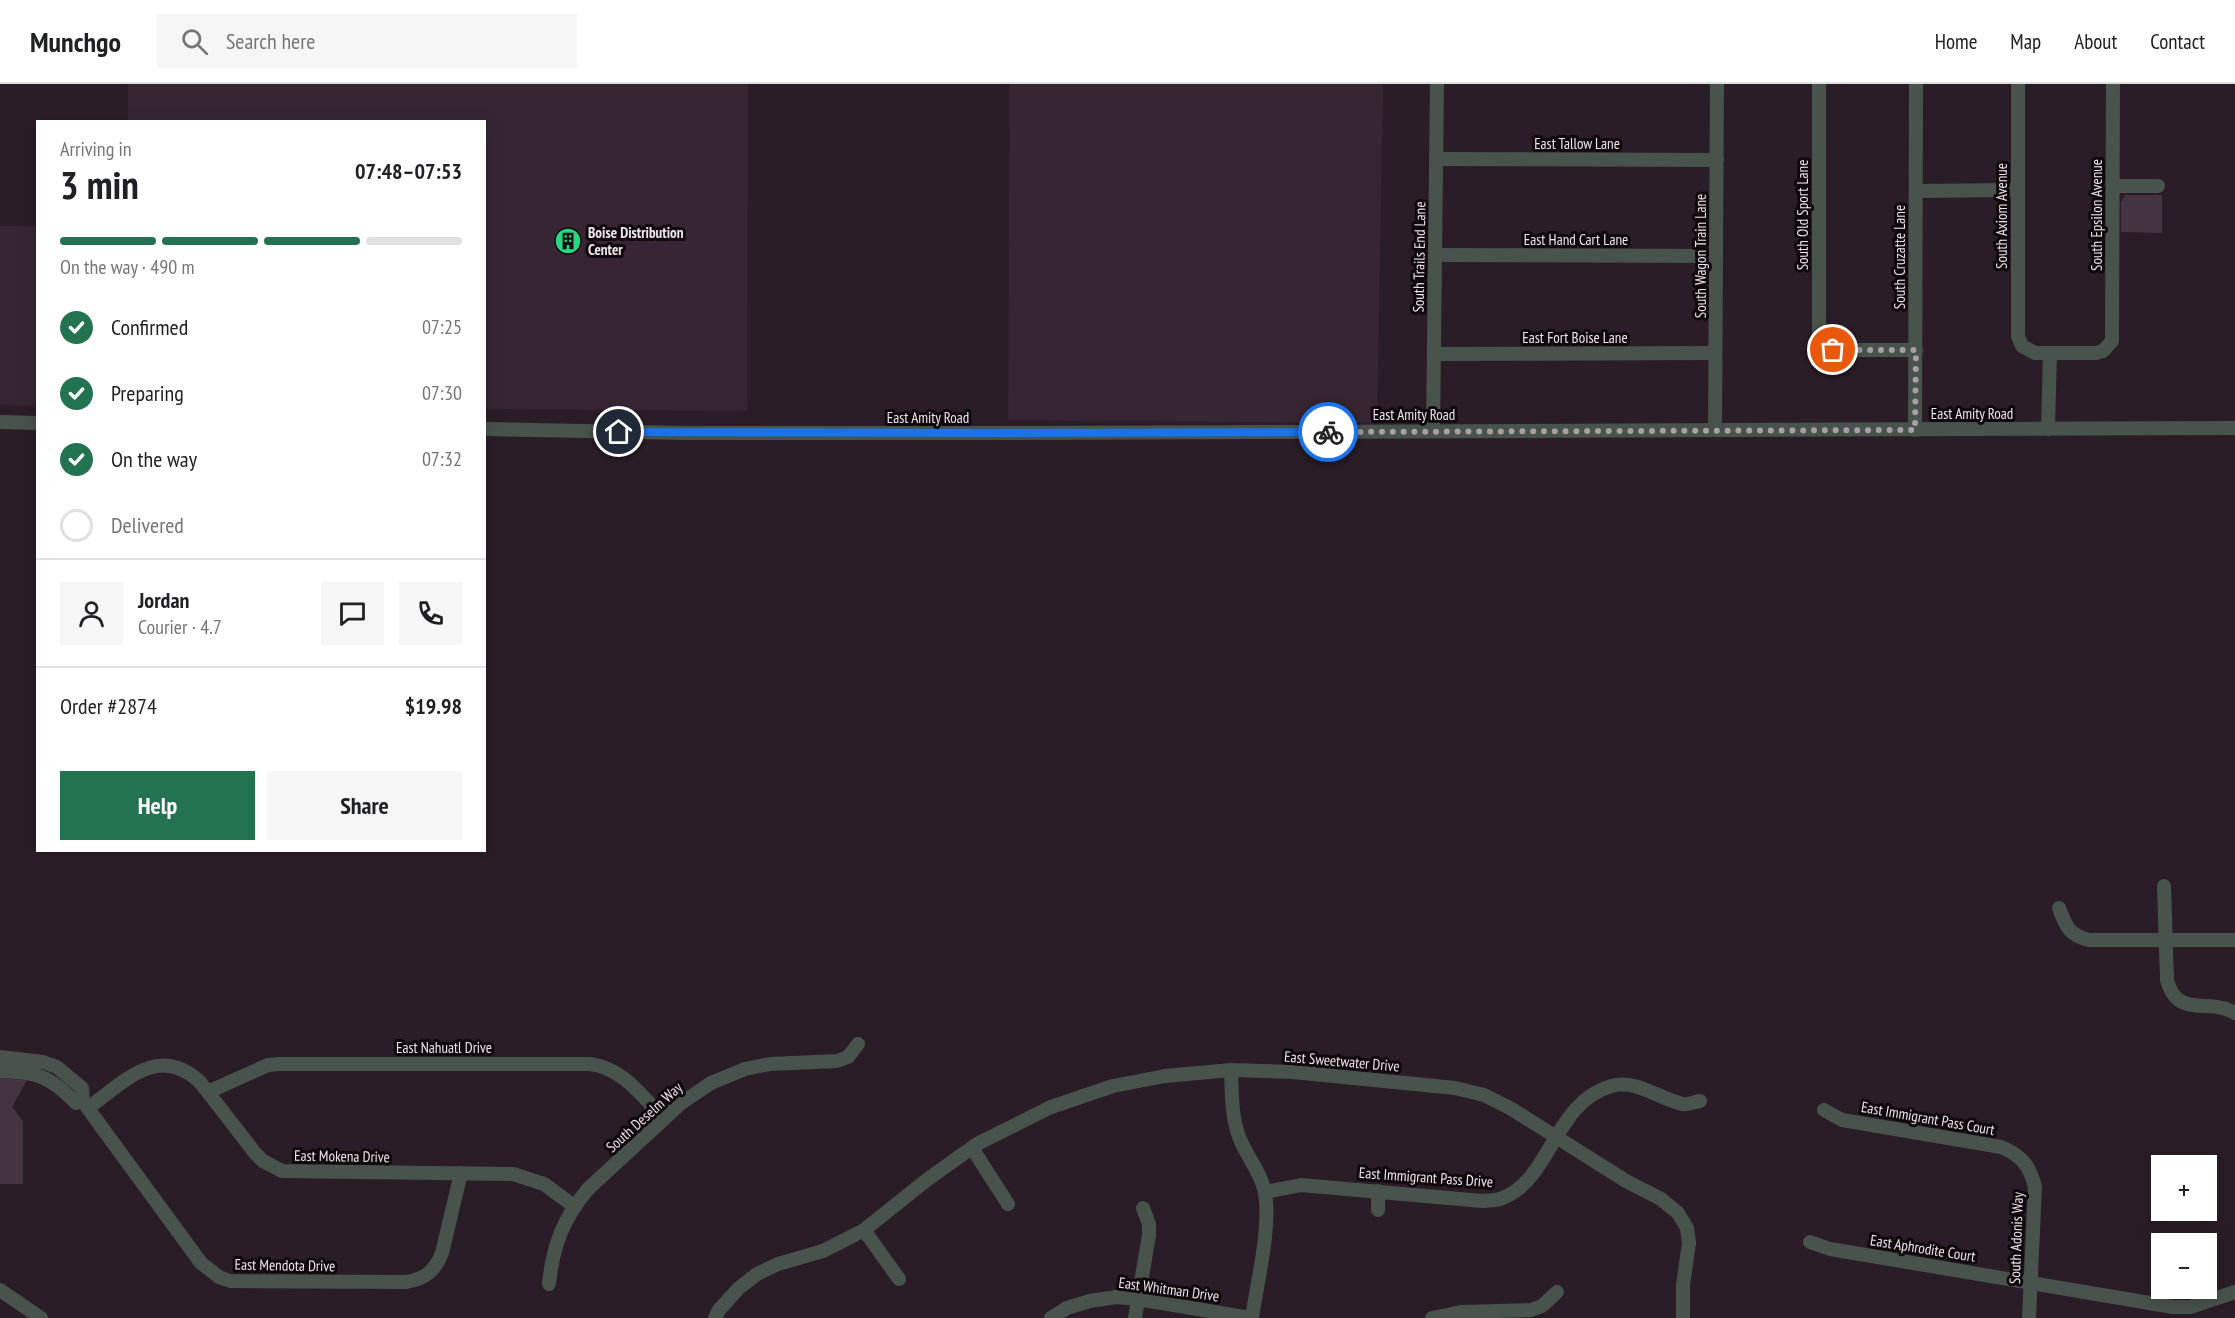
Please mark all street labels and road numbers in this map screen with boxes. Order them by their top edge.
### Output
street label: East Tallow Lane [1534,134,1620,153]
street label: South Epsilon Avenue [2087,159,2106,271]
street label: South Old Sport Lane [1793,160,1812,270]
street label: South Axiom Avenue [1992,163,2011,269]
street label: South Wagon Train Lane [1691,194,1710,318]
street label: South Trails End Lane [1409,201,1429,313]
street label: South Cruzatte Lane [1890,205,1909,309]
street label: East Hand Cart Lane [1524,230,1628,249]
street label: East Fort Boise Lane [1522,328,1628,347]
street label: East Amity Road [1931,404,2013,423]
street label: East Amity Road [1373,405,1455,424]
street label: East Amity Road [887,408,969,427]
street label: East Nahuatl Drive [396,1038,492,1057]
street label: East Sweetwater Drive [1283,1046,1401,1076]
street label: South Deselm Way [602,1078,686,1156]
street label: East Immigrant Pass Court [1860,1097,1996,1139]
street label: East Mokena Drive [294,1146,390,1166]
street label: East Immigrant Pass Drive [1358,1163,1494,1191]
street label: South Adonis Way [2005,1191,2027,1284]
street label: East Aphrodite Court [1869,1230,1977,1266]
street label: East Mendota Drive [234,1255,336,1275]
street label: East Whitman Drive [1117,1273,1221,1305]

